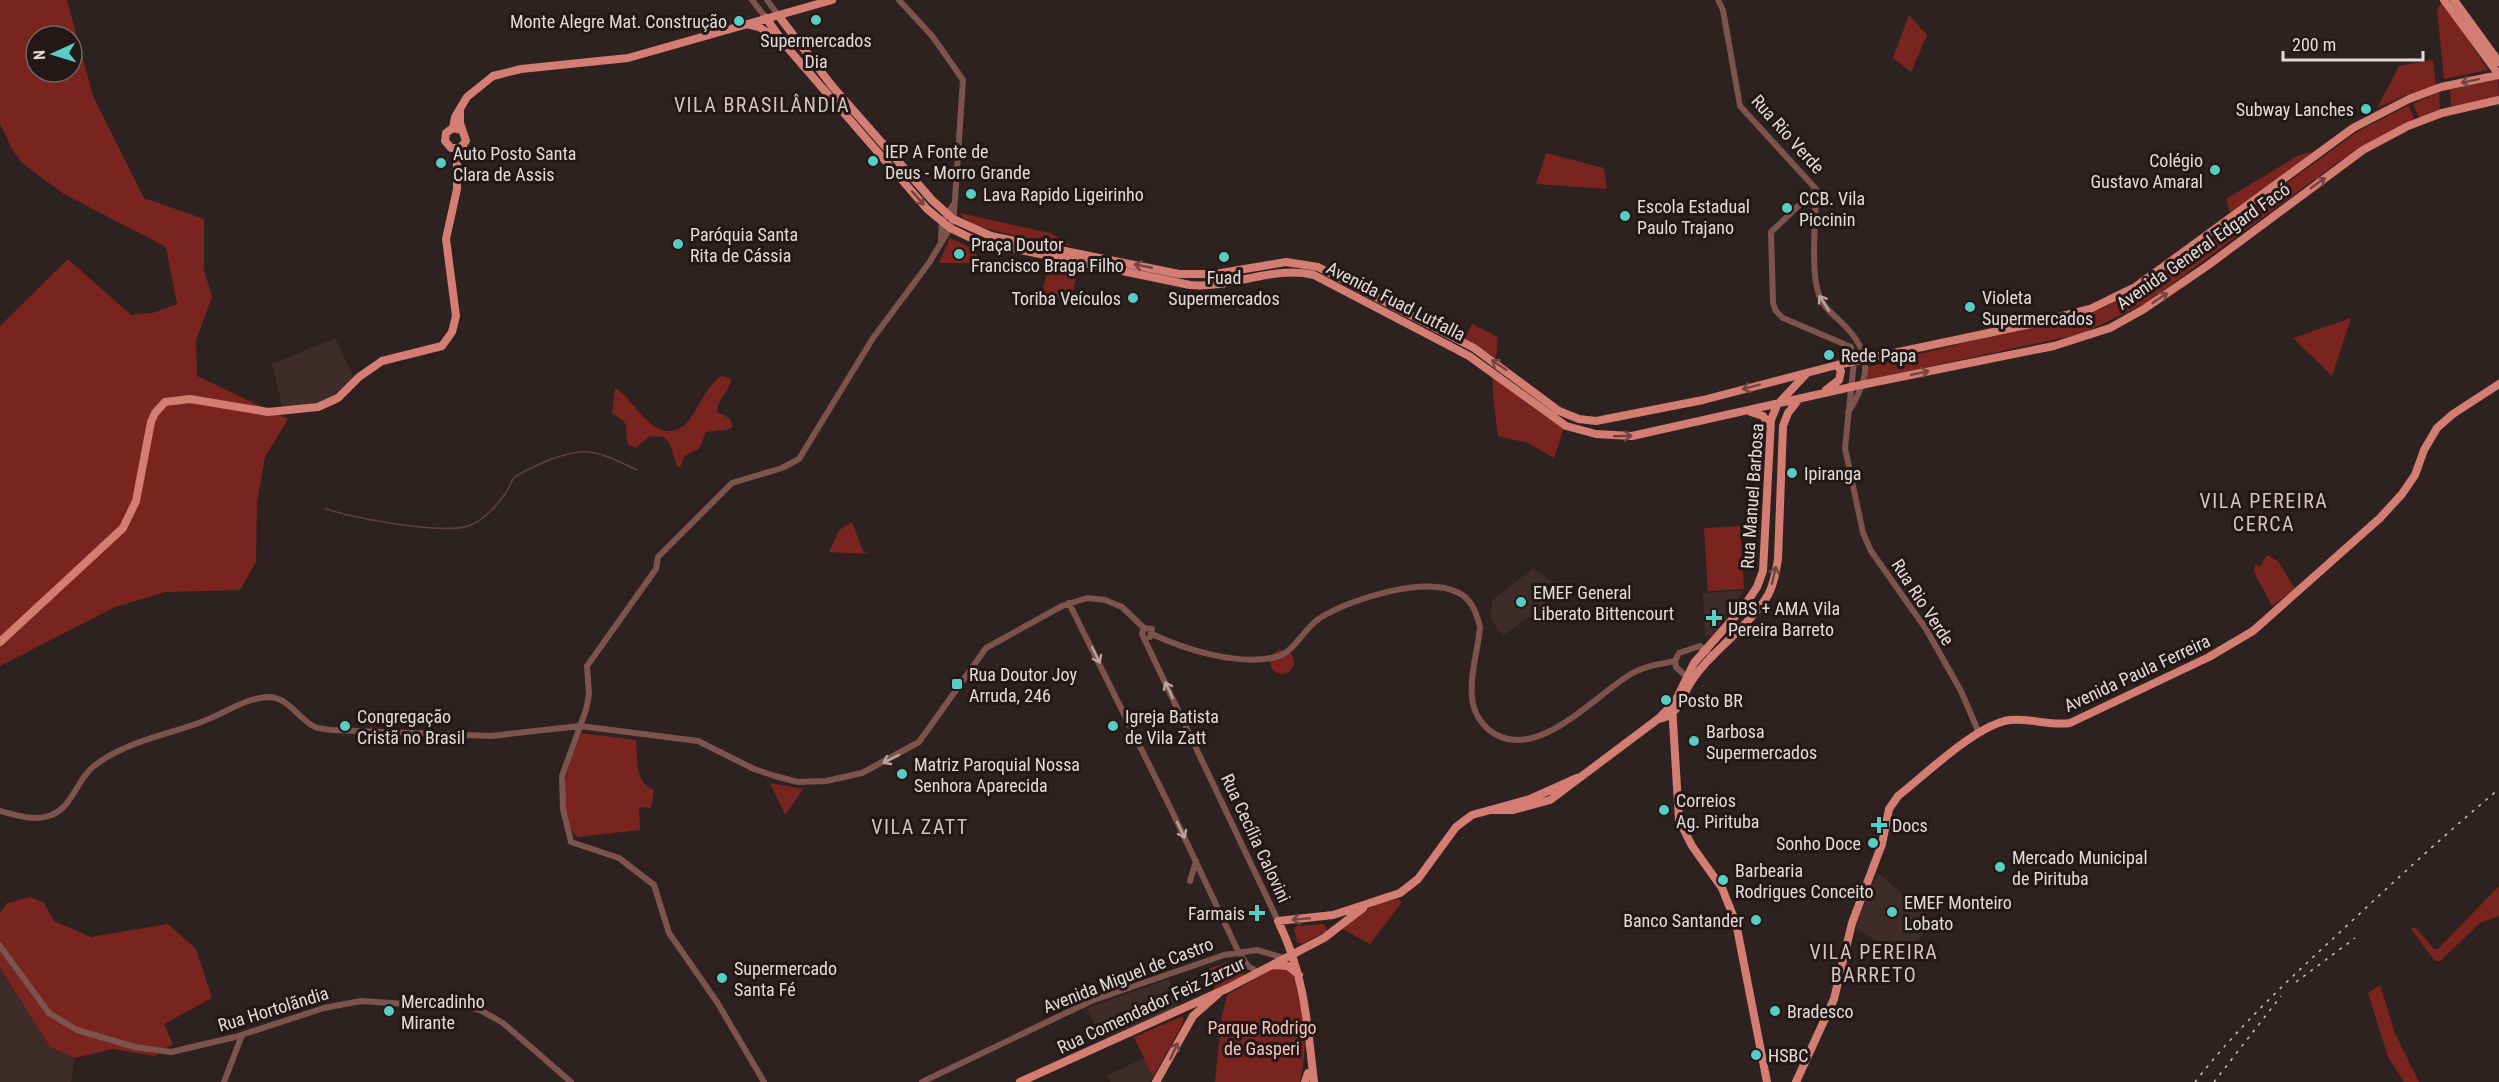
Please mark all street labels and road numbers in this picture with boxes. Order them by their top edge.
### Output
street label: Rua Rio Verde [1747,90,1829,178]
street label: Avenida General Edgard Facó [2112,178,2294,314]
street label: Avenida Fuad Lutfalla [1323,257,1469,345]
street label: Rua Manuel Barbosa [1736,422,1768,570]
street label: Rua Rio Verde [1887,555,1959,649]
street label: Avenida Paula Ferreira [2061,630,2213,716]
street label: Rua Cecília Calovini [1217,770,1295,906]
street label: Avenida Miguel de Castro [1040,933,1216,1017]
street label: Rua Comendador Feiz Zarzur [1054,952,1249,1058]
street label: Rua Hortolãndia [215,982,331,1036]

